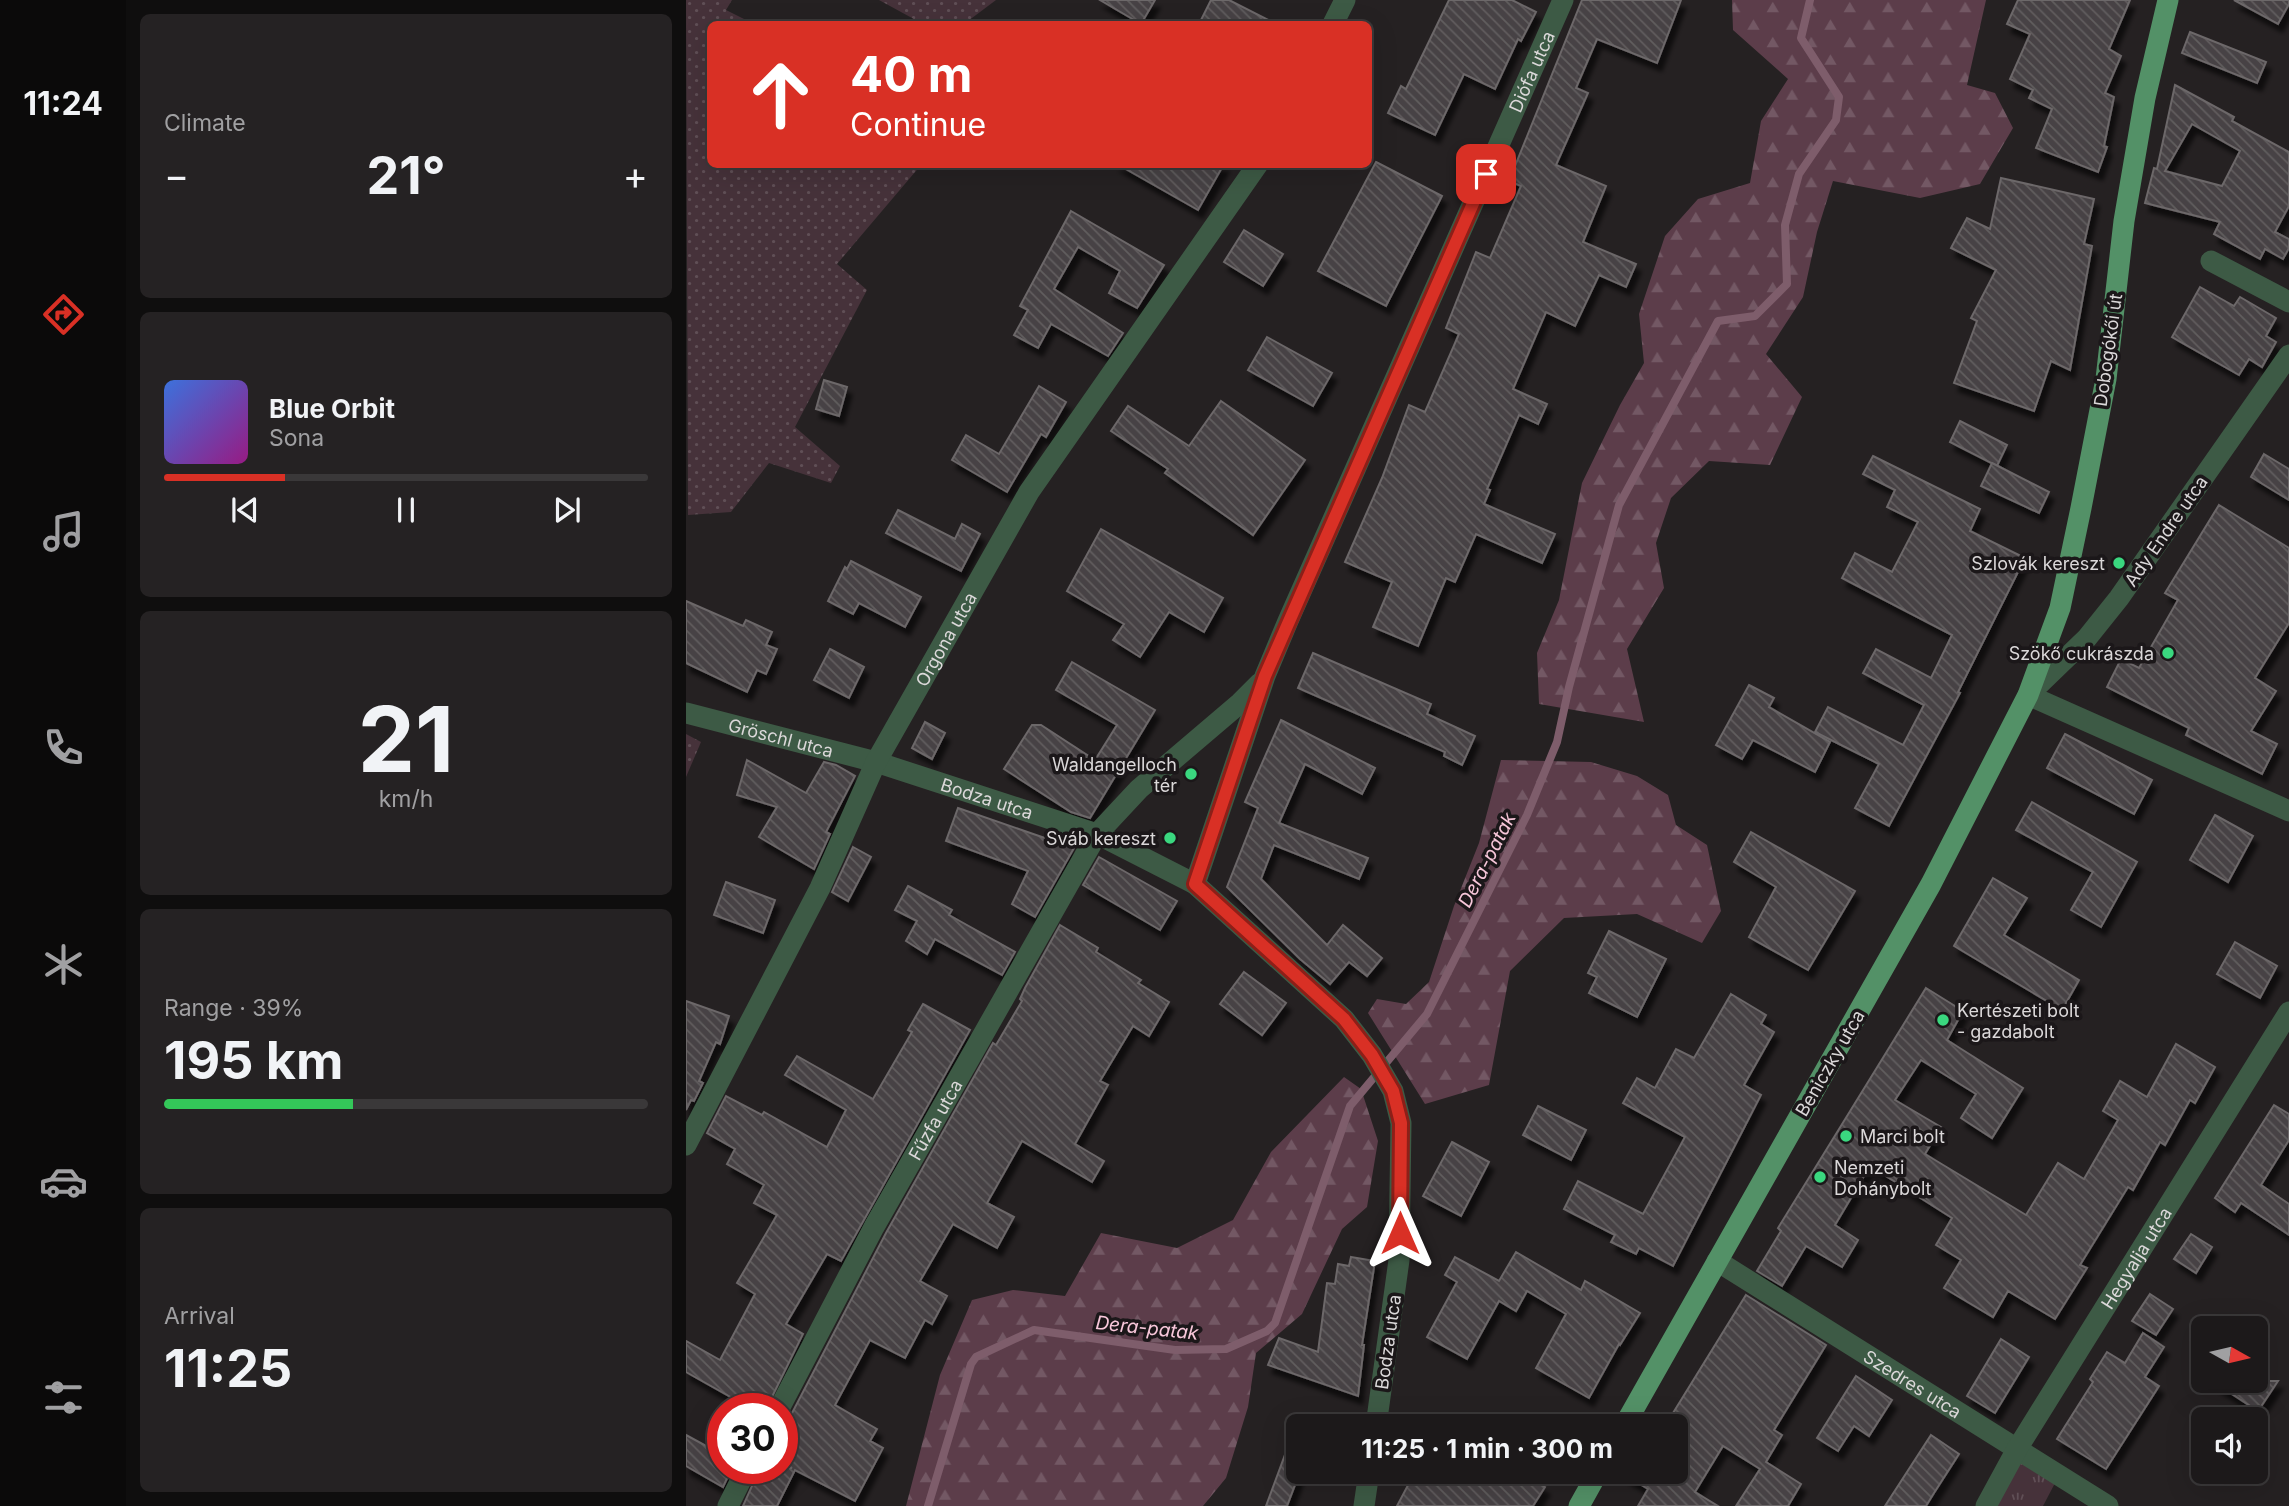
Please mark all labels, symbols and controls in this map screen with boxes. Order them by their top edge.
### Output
street label: Diófa utca [1504,28,1558,115]
text: 40 m [850,45,973,104]
icon: ahead [735,49,826,140]
text: 11:24 [23,84,103,123]
text: Continue [850,105,986,144]
text: Climate [164,109,246,137]
text: 21° [366,144,446,207]
pin [1456,144,1516,204]
text: − [164,152,189,198]
text: + [623,152,648,198]
icon: arrive [1467,155,1505,193]
icon: directions [39,290,88,339]
street label: Dobogókői út [2090,292,2126,408]
text: Blue Orbit [269,393,395,424]
text: Sona [269,424,324,452]
street label: Ady Endre utca [2120,472,2212,590]
icon: previous [226,491,264,529]
icon: pause [387,491,425,529]
icon: next [548,491,586,529]
icon: music [39,507,88,556]
place label: Szlovák kereszt [1971,553,2105,574]
marker: Szlovák kereszt [2111,555,2127,571]
street label: Orgona utca [911,588,981,690]
place label: Szökő cukrászda [2009,643,2154,664]
marker: Szökő cukrászda [2160,645,2176,661]
text: 21 [358,684,454,794]
street label: Gröschl utca [726,714,836,761]
icon: phone [39,723,88,772]
place label: Waldangelloch tér [1052,754,1177,796]
marker: Waldangelloch tér [1183,766,1199,782]
street label: Bodza utca [938,773,1036,823]
text: km/h [379,785,433,813]
water label: Dera-patak [1453,808,1521,911]
place label: Sváb kereszt [1046,828,1156,849]
marker: Sváb kereszt [1162,830,1178,846]
icon: climate [39,940,88,989]
text: Range · 39% [164,994,303,1022]
place label: Kertészeti bolt - gazdabolt [1957,1000,2080,1042]
street label: Beniczky utca [1791,1006,1869,1120]
marker: Kertészeti bolt - gazdabolt [1935,1012,1951,1028]
text: 195 km [164,1029,343,1092]
street label: Fűzfa utca [904,1075,966,1163]
place label: Marci bolt [1860,1126,1945,1147]
marker: Marci bolt [1838,1128,1854,1144]
icon: car [39,1157,88,1206]
place label: Nemzeti Dohánybolt [1834,1157,1932,1199]
marker: Nemzeti Dohánybolt [1812,1169,1828,1185]
position arrow [1363,1196,1437,1270]
street label: Hegyalja utca [2096,1203,2175,1313]
street label: Bodza utca [1371,1293,1405,1391]
text: Arrival [164,1302,235,1330]
water label: Dera-patak [1094,1311,1200,1345]
north arrow [2191,1316,2268,1393]
map controls [2191,1316,2268,1484]
text: 11:25 [164,1337,292,1400]
street label: Szedres utca [1860,1345,1965,1422]
icon: filters [39,1373,88,1422]
speed limit sign: 30 [707,1393,798,1484]
button: sound [2191,1407,2268,1484]
text: 11:25 · 1 min · 300 m [1361,1433,1613,1464]

